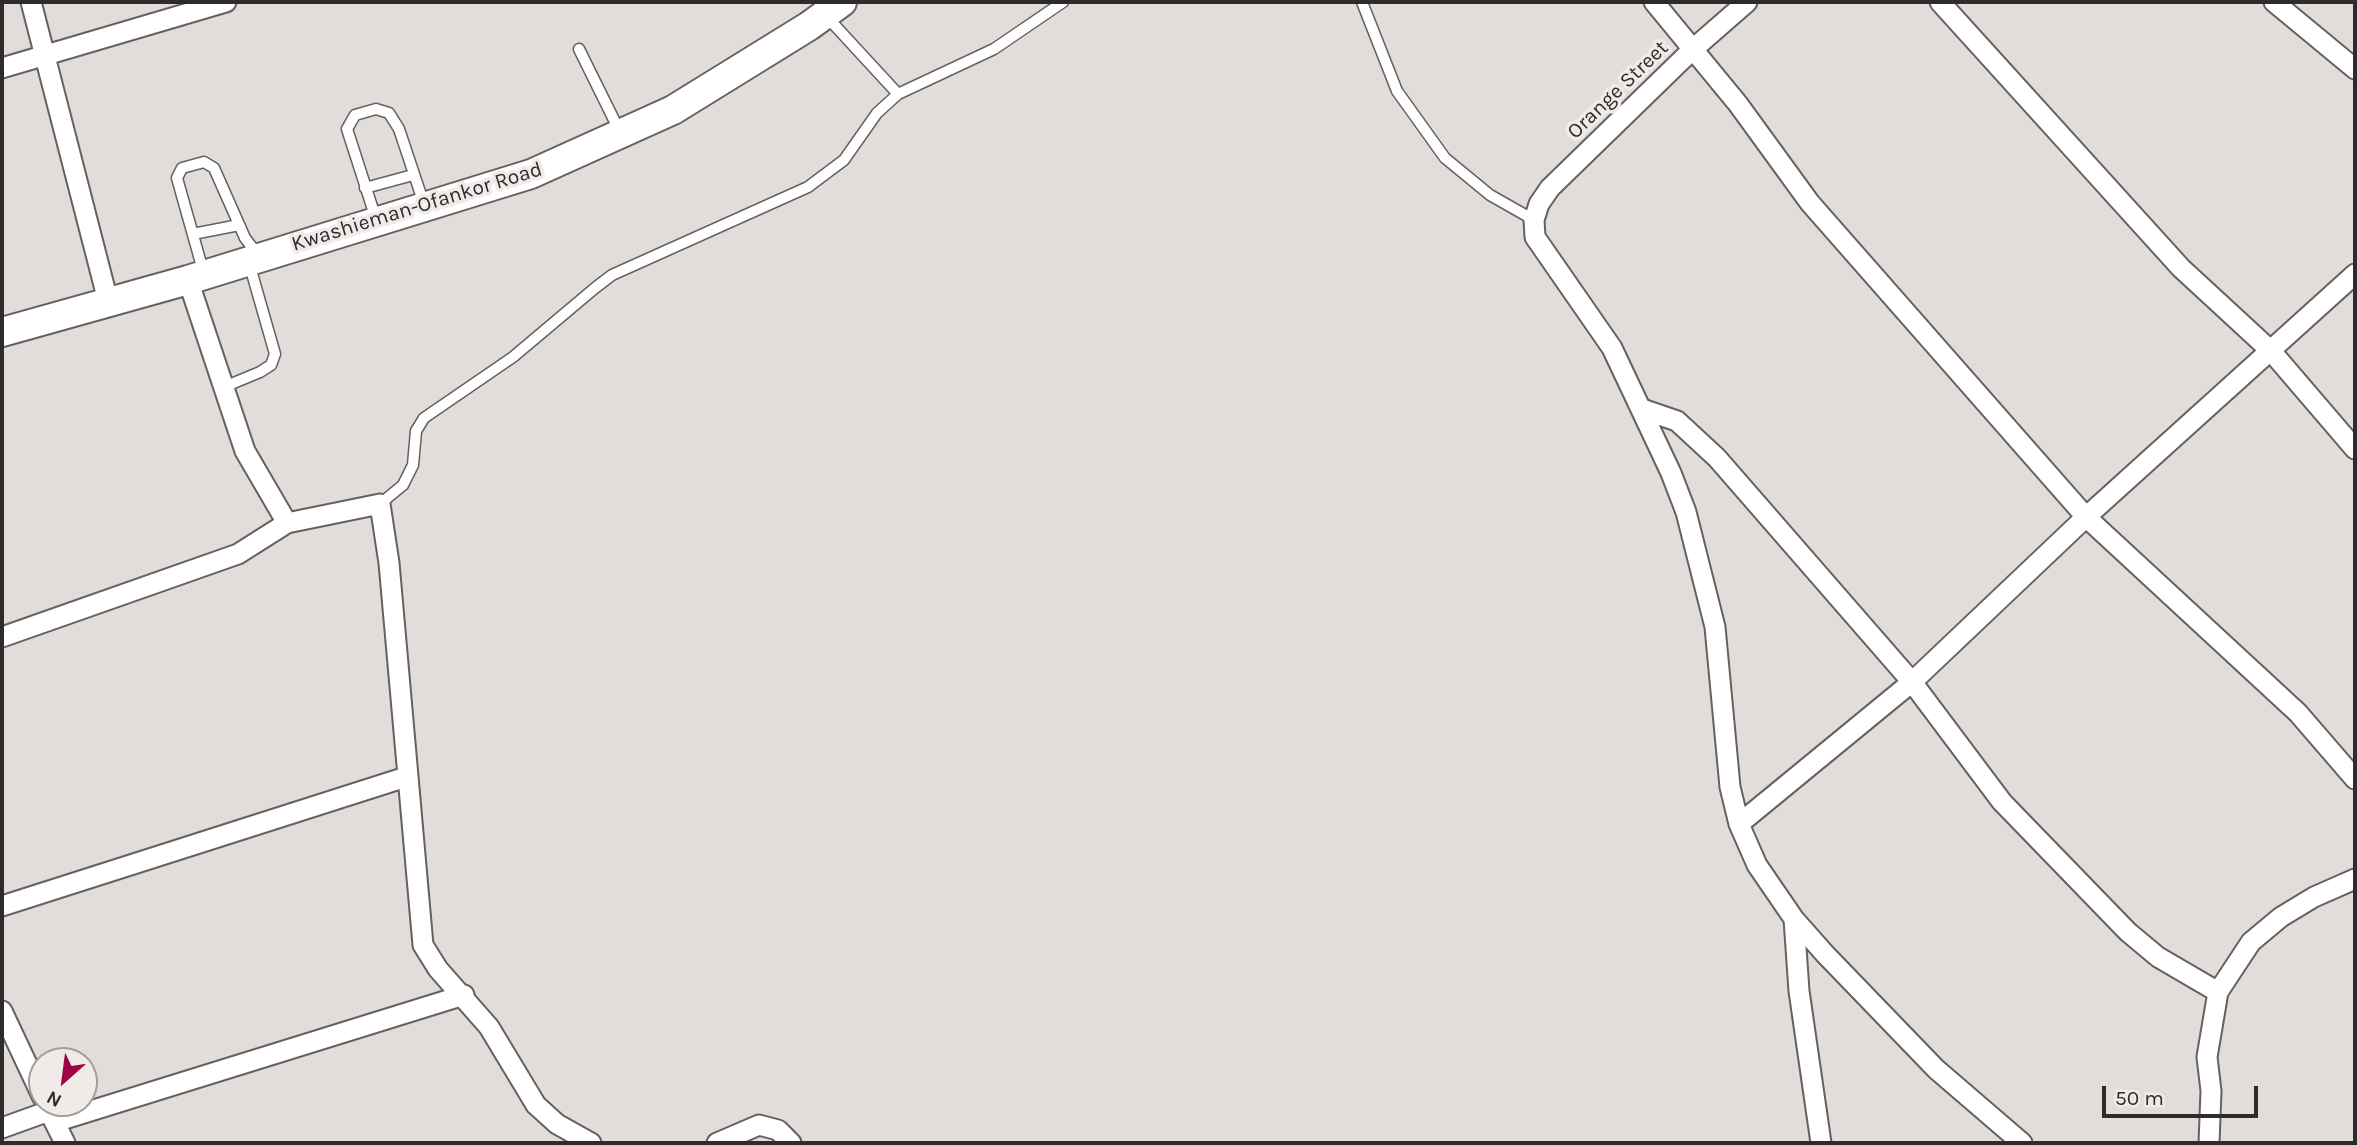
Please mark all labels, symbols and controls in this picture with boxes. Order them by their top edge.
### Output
street label: Orange Street [1562,36,1674,144]
street label: Kwashieman-Ofankor Road [289,157,545,257]
north arrow [28,1047,98,1117]
scale bar [2105,1072,2261,1116]
text: N [43,1086,65,1112]
text: 50 m [2115,1086,2164,1110]

